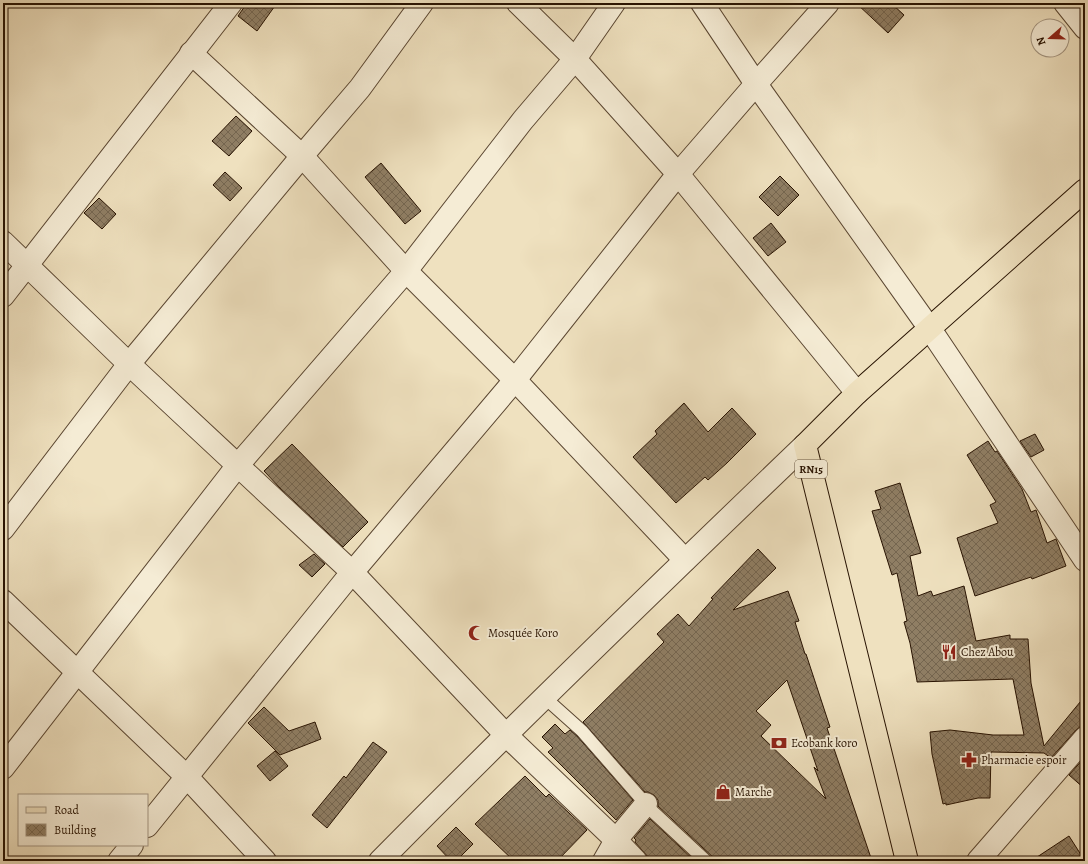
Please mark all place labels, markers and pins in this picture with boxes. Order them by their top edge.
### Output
mosque icon: Mosquée Koro [467,624,485,642]
place label: Mosquée Koro [488,625,558,641]
restaurant icon: Chez Abou [940,643,958,661]
place label: Chez Abou [961,644,1014,660]
bank icon: Ecobank koro [770,734,788,752]
place label: Ecobank koro [791,735,857,751]
pharmacy icon: Pharmacie espoir [960,751,978,769]
place label: Pharmacie espoir [981,752,1067,768]
shop icon: Marche [714,783,732,801]
place label: Marche [735,784,772,800]

